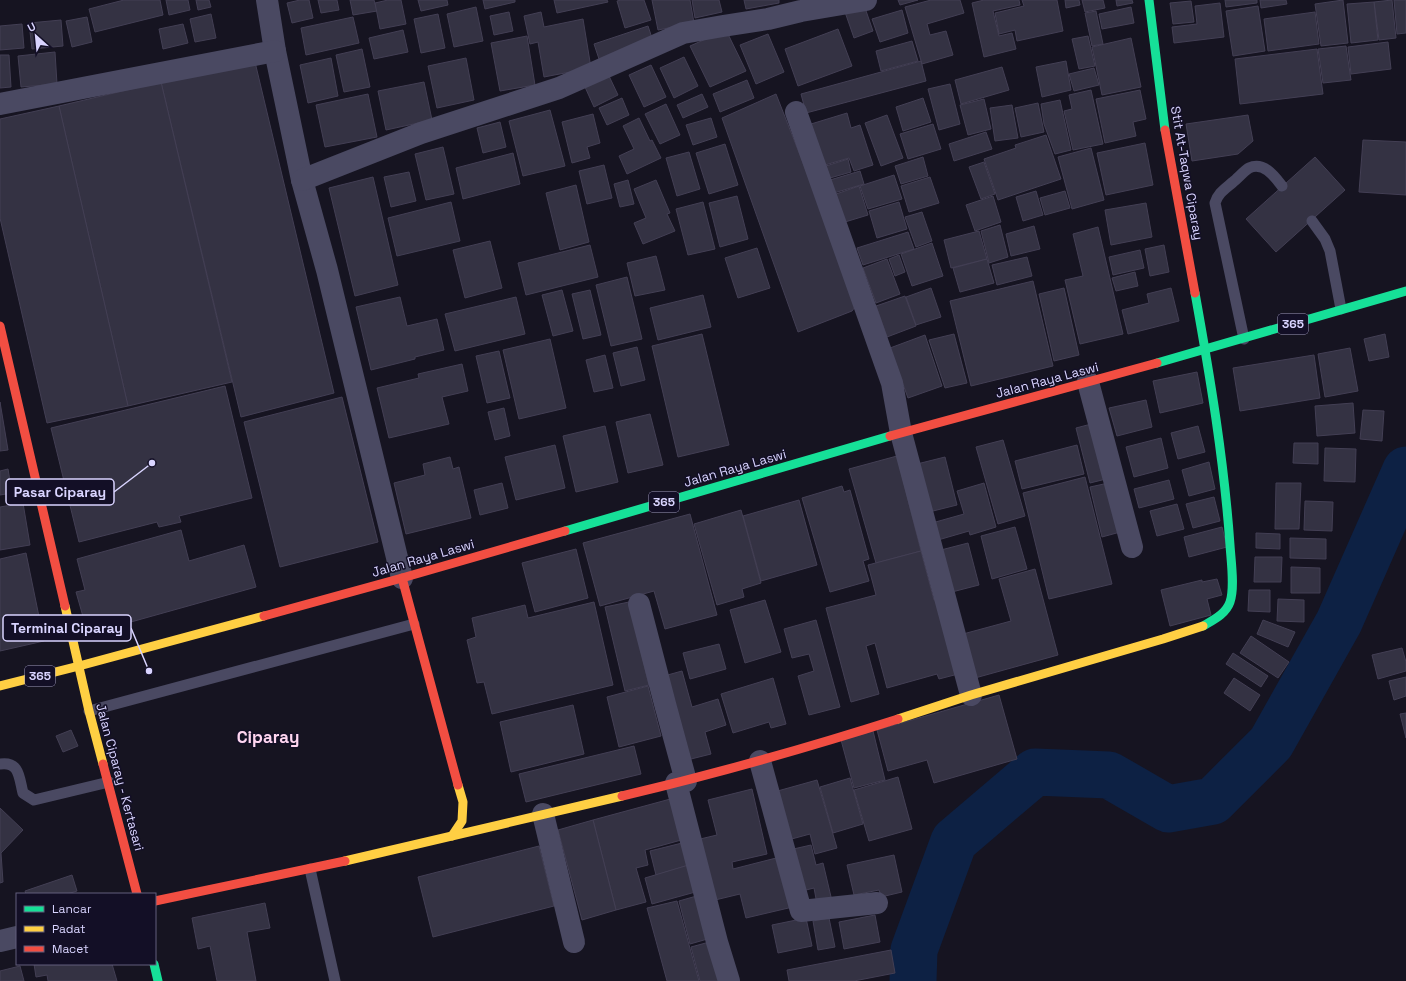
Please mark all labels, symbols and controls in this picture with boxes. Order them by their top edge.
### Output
north arrow [16,16,56,56]
text: U [25,19,38,35]
street label: Stit At-Taqwa Ciparay [1167,105,1207,241]
road number: 365 [1278,314,1308,334]
street label: Jalan Raya Laswi [994,358,1100,402]
street label: Jalan Raya Laswi [682,445,788,491]
callout: Pasar Ciparay [6,479,114,505]
text: Pasar Ciparay [14,483,106,501]
road number: 365 [649,492,679,512]
street label: Jalan Raya Laswi [370,535,476,581]
callout: Terminal Ciparay [3,615,131,641]
text: Terminal Ciparay [11,619,123,637]
road number: 365 [25,666,55,686]
street label: Jalan Ciparay - Kertasari [92,701,148,853]
district label: Ciparay [237,726,299,748]
legend [16,893,156,965]
text: Lancar [52,901,92,917]
text: Padat [52,921,86,937]
text: Macet [52,941,89,957]

